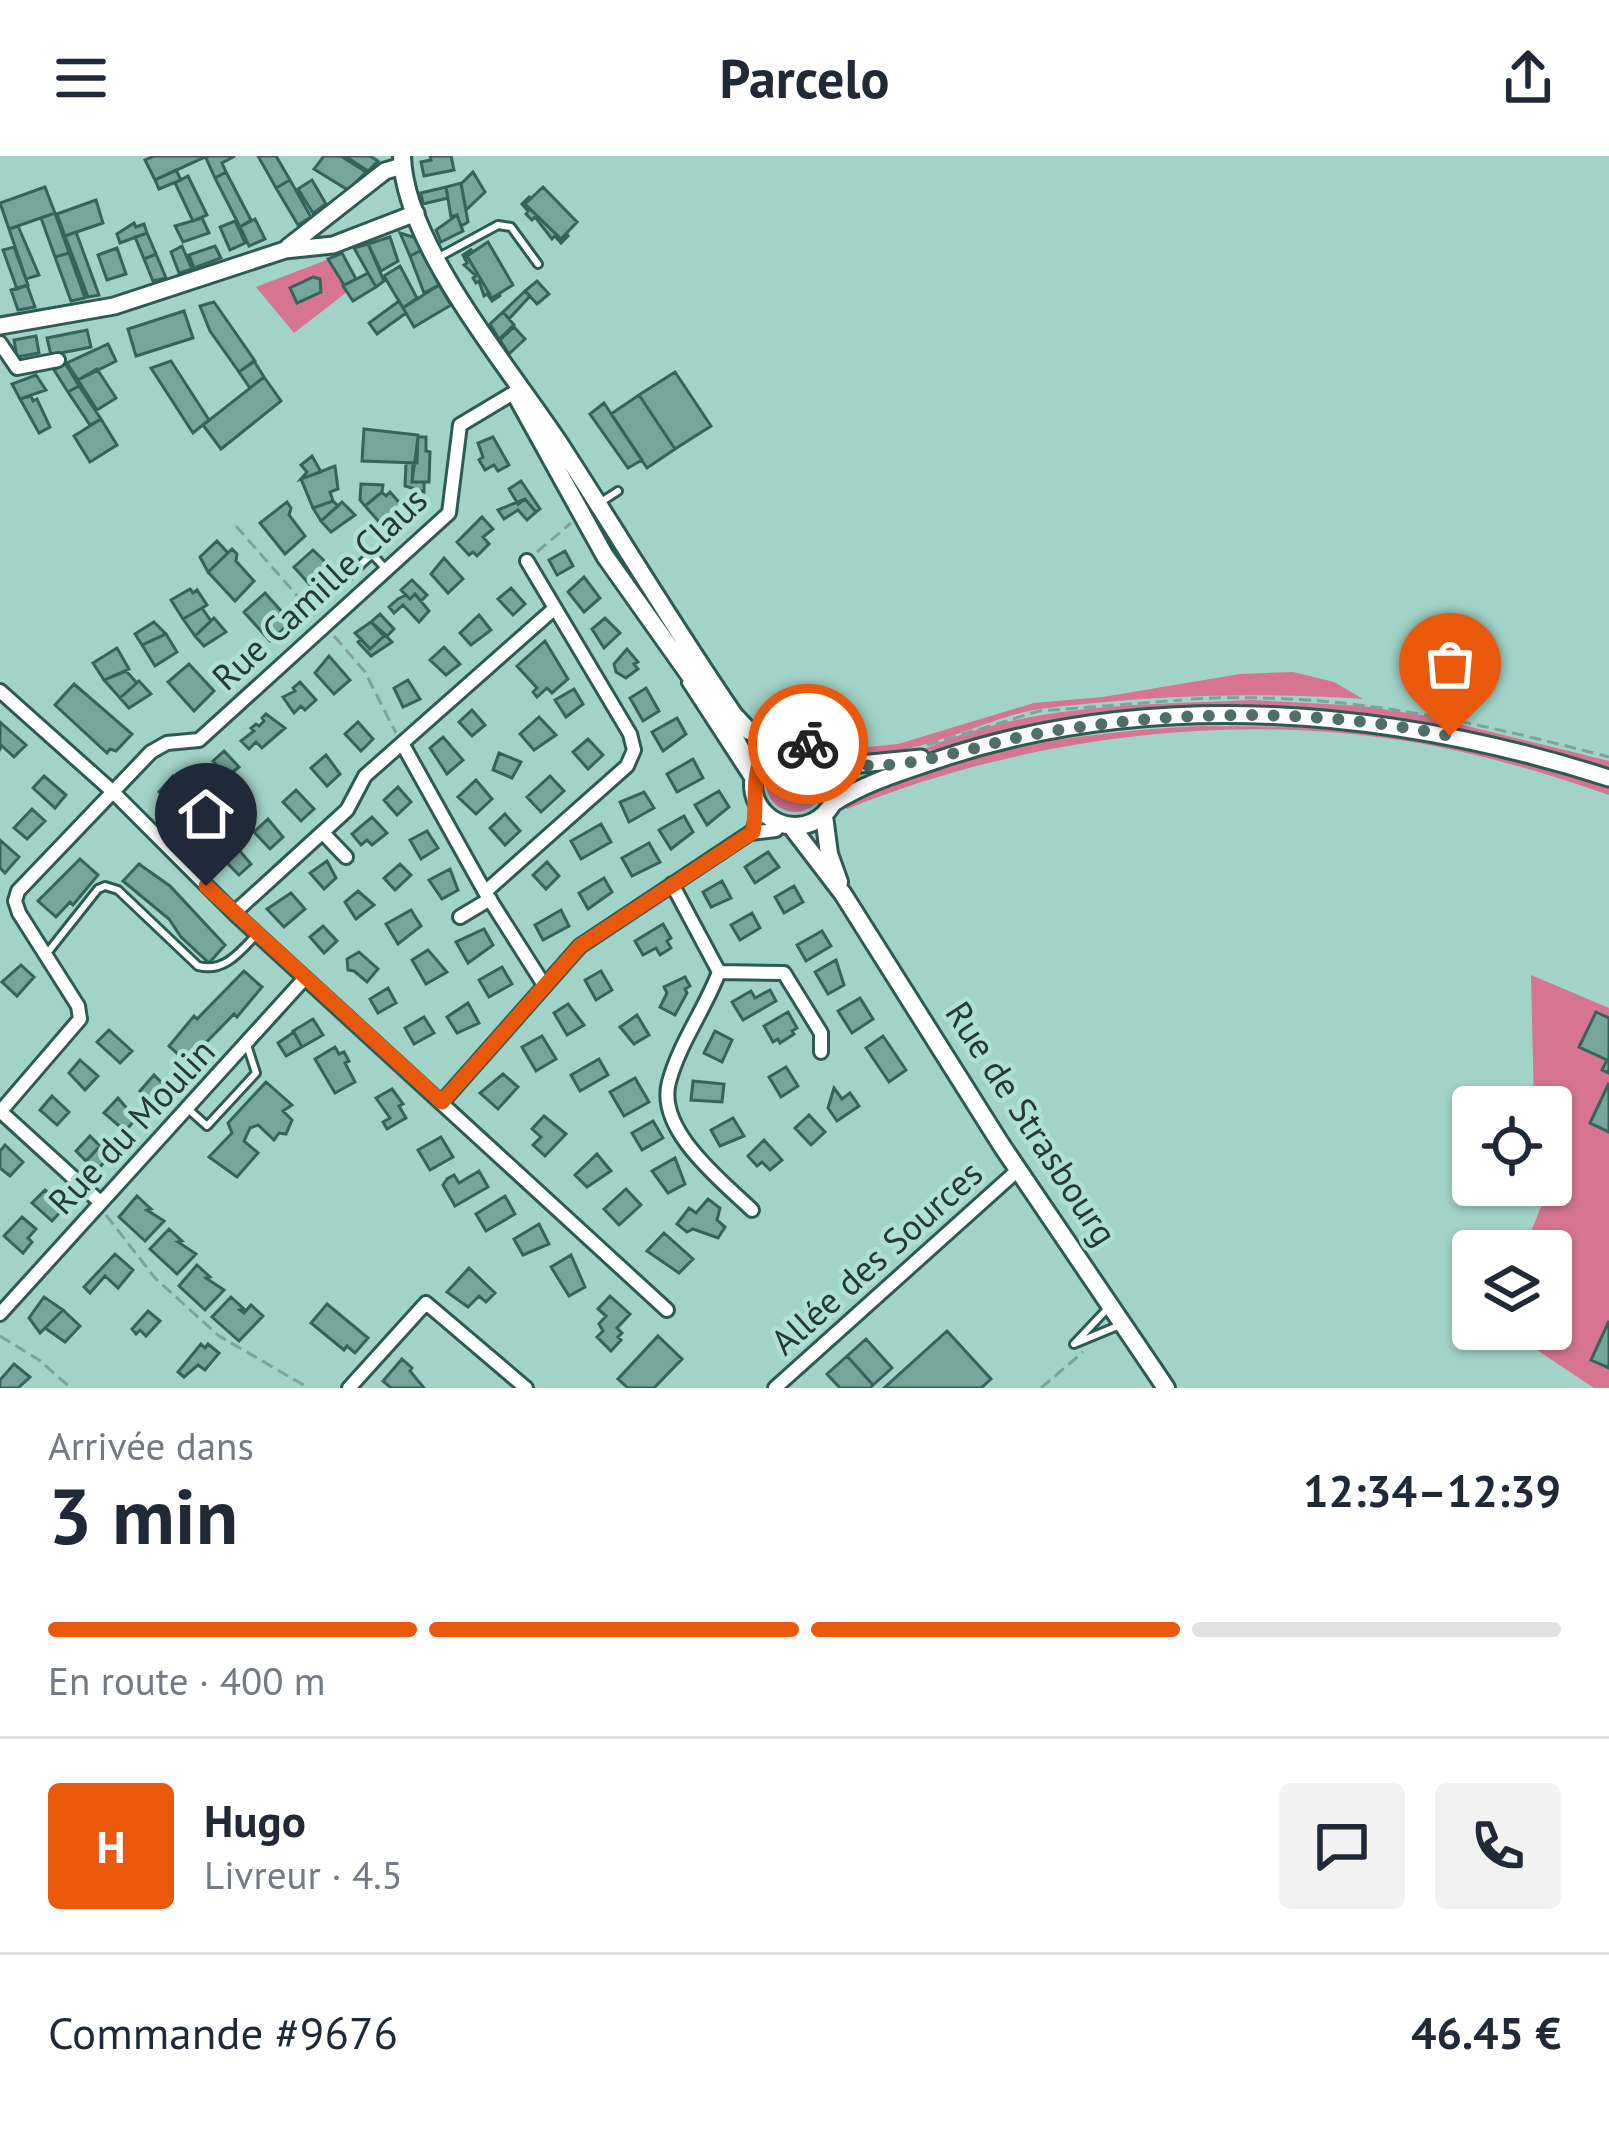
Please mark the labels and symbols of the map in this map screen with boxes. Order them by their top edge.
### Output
street label: Rue Camille Claus [202,476,436,700]
pin [1399,613,1501,736]
courier [748,684,868,804]
pin [155,763,257,886]
street label: Rue de Strasbourg [936,992,1128,1254]
street label: Rue du Moulin [38,1028,224,1224]
street label: Allée des Sources [760,1149,992,1365]

